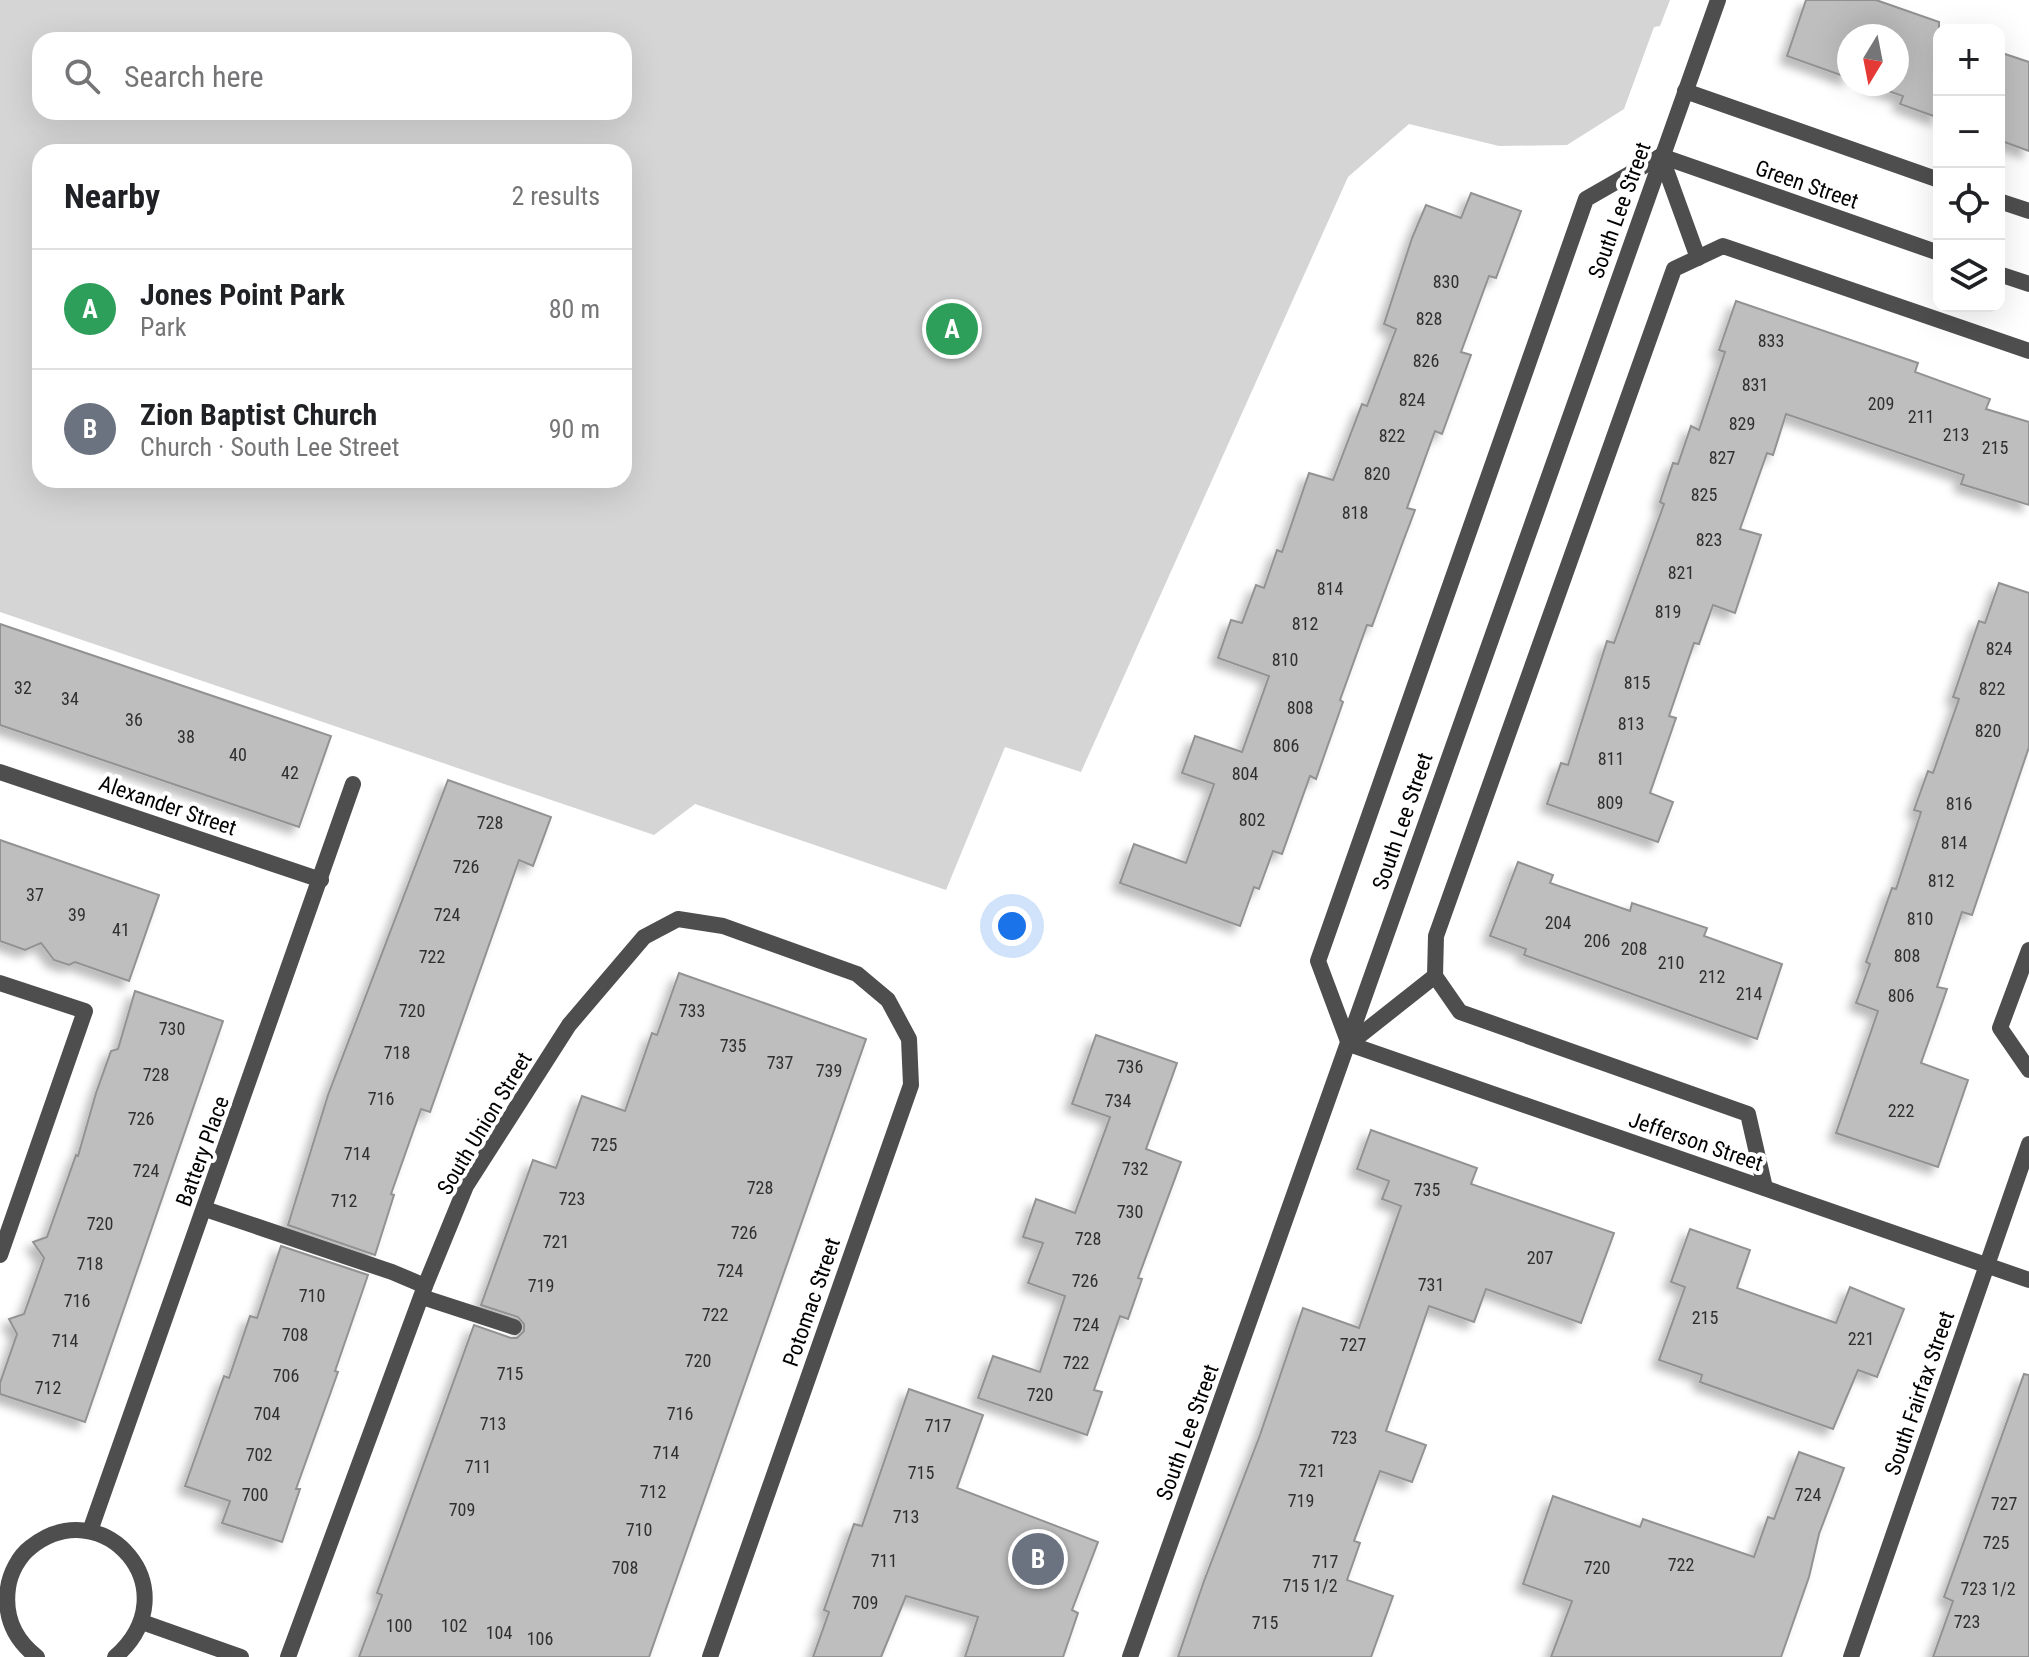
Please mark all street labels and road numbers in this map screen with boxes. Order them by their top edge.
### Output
street label: South Lee Street [1583,139,1656,282]
street label: Green Street [1752,155,1862,214]
street label: South Lee Street [1367,750,1438,893]
street label: Alexander Street [96,770,240,841]
street label: South Union Street [432,1048,537,1199]
street label: Battery Place [171,1093,234,1210]
street label: Jefferson Street [1626,1107,1766,1176]
street label: Potomac Street [778,1235,845,1370]
street label: South Fairfax Street [1880,1308,1959,1478]
street label: South Lee Street [1151,1361,1224,1504]

